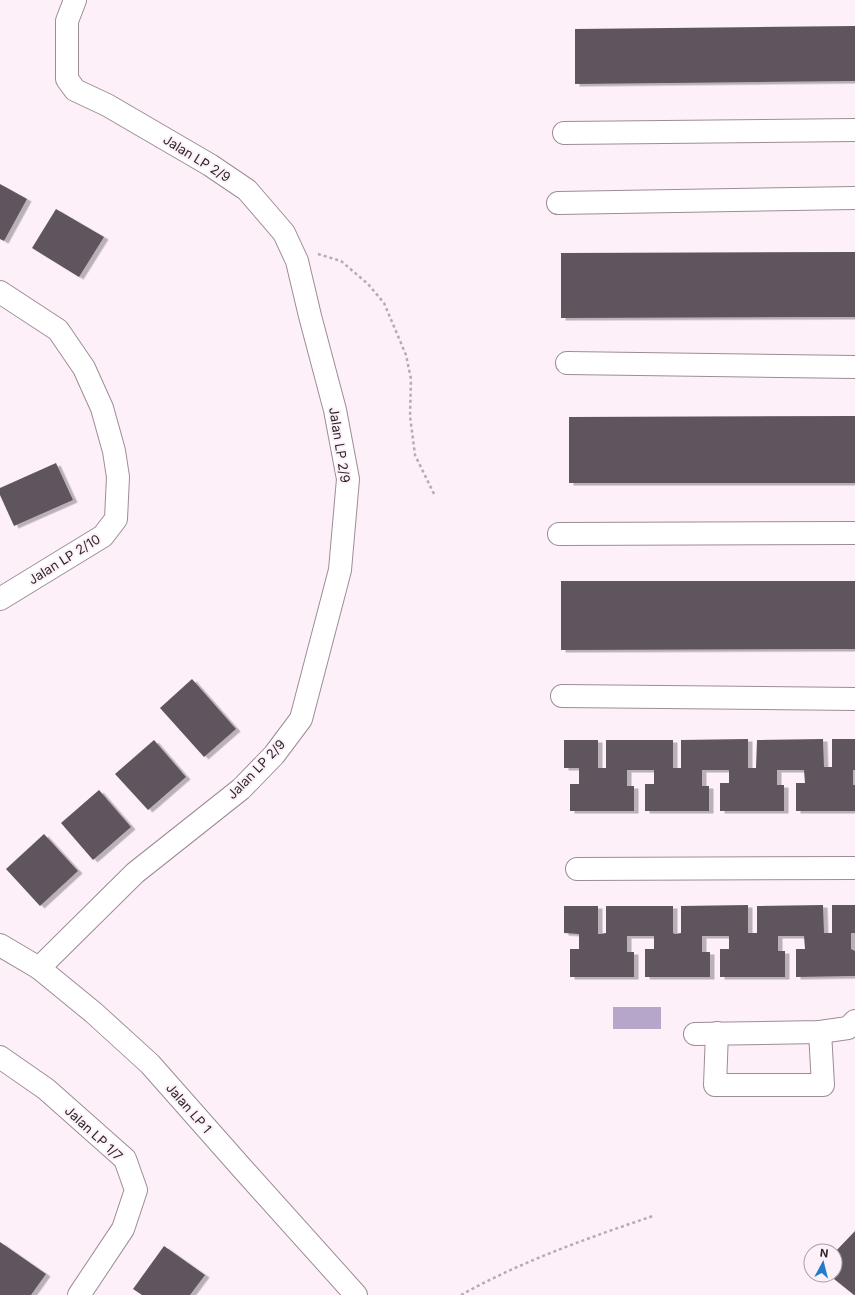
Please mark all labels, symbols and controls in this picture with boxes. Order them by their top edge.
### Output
street label: Jalan LP 2/9 [160,131,234,185]
street label: Jalan LP 2/9 [326,406,354,484]
street label: Jalan LP 2/10 [25,531,103,587]
street label: Jalan LP 2/9 [224,736,288,802]
street label: Jalan LP 1 [163,1080,215,1136]
street label: Jalan LP 1/7 [62,1102,126,1164]
north arrow [803,1243,843,1283]
text: N [819,1246,829,1261]

